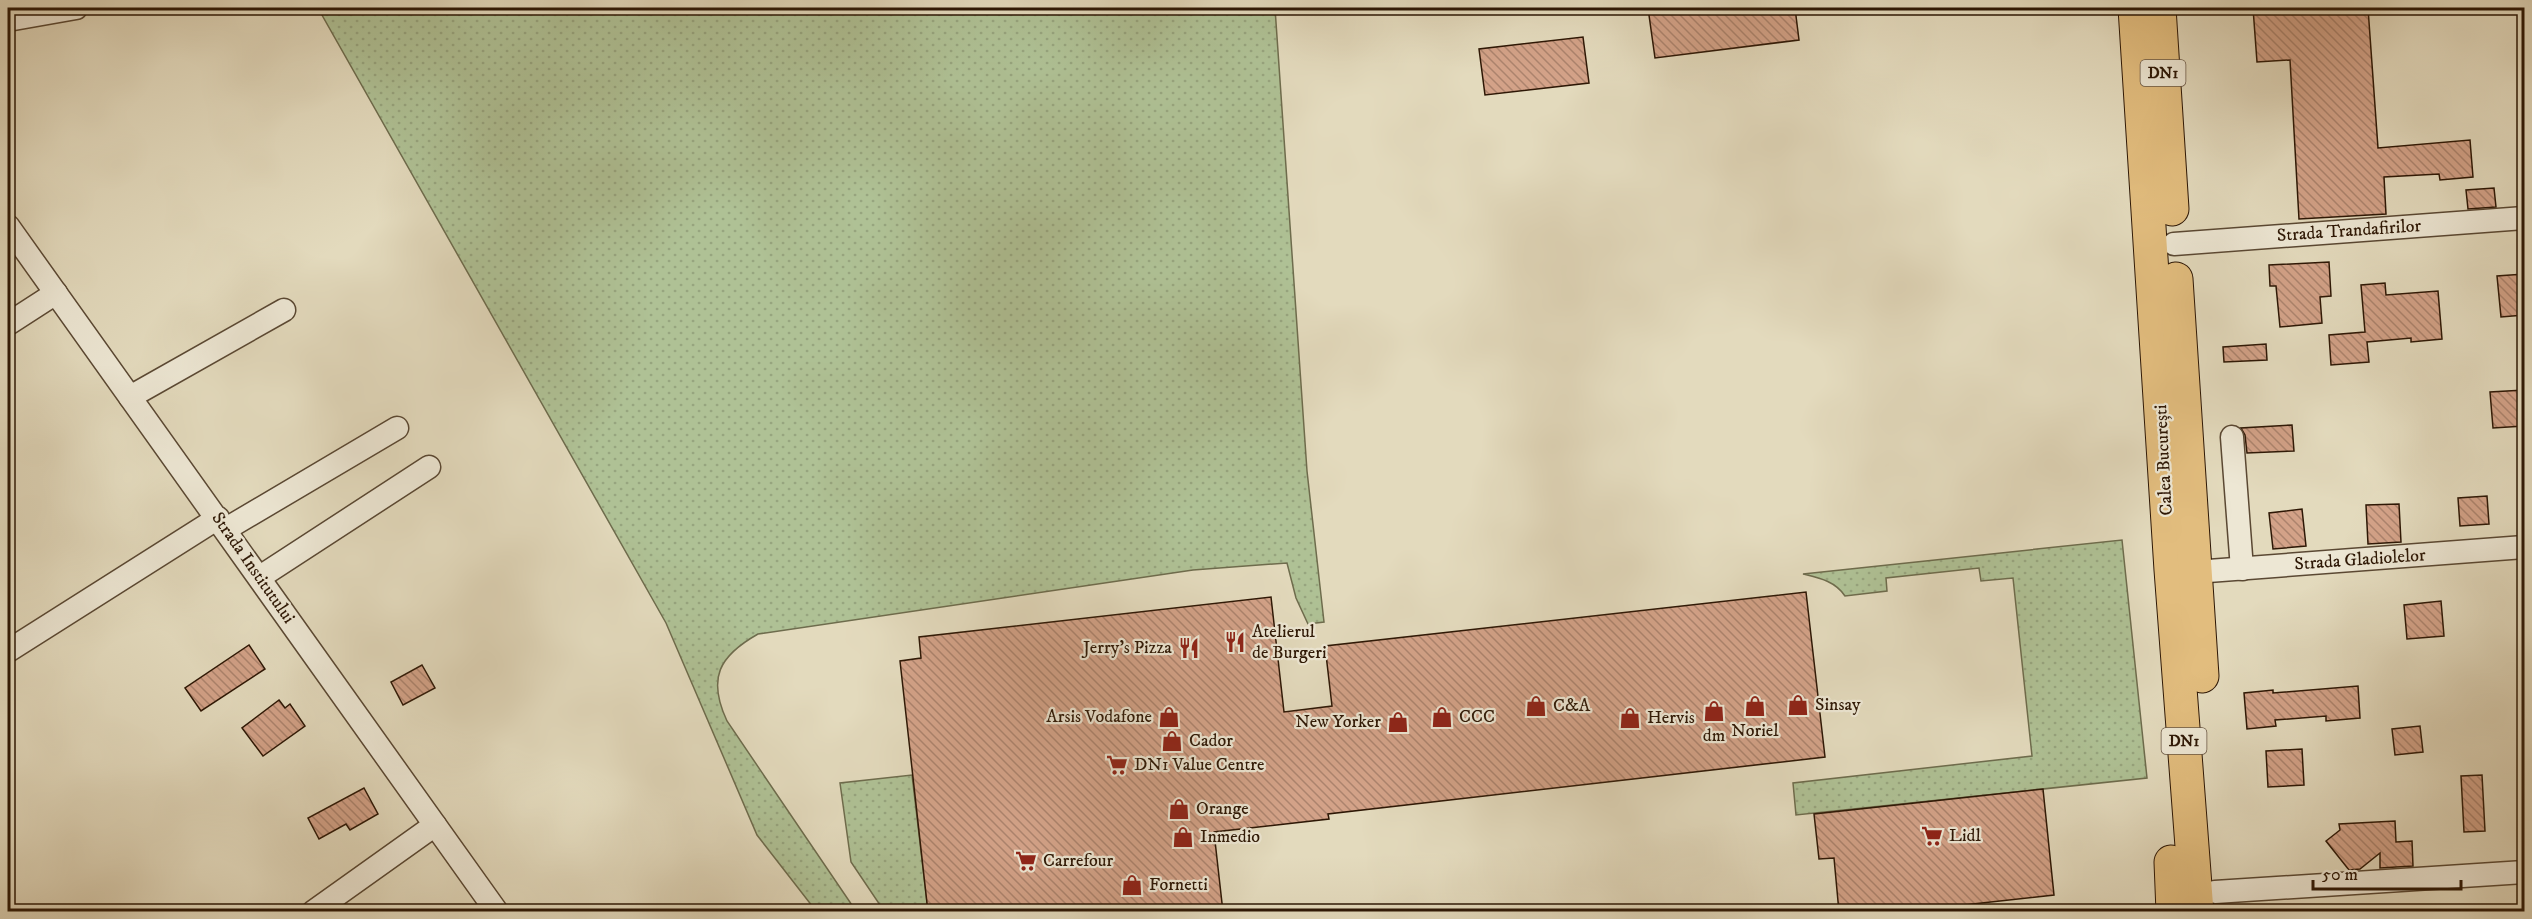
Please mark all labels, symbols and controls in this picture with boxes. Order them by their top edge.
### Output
road number: DN1 [2140,60,2186,86]
street label: Strada Trandafirilor [2276,215,2422,247]
street label: Calea București [2150,404,2178,516]
street label: Strada Institutului [206,508,300,628]
street label: Strada Gladiolelor [2294,544,2427,576]
place label: Atelierul de Burgeri [1252,621,1327,664]
restaurant icon: Atelierul de Burgeri [1223,630,1247,654]
restaurant icon: Jerry's Pizza [1177,636,1201,660]
place label: Jerry's Pizza [1081,637,1172,659]
shop icon: Sinsay [1786,693,1810,717]
shop icon: C&A [1524,694,1548,718]
shop icon: Noriel [1743,694,1767,718]
place label: Sinsay [1815,694,1861,716]
place label: C&A [1553,695,1591,717]
shop icon: dm [1702,699,1726,723]
shop icon: Arsis Vodafone [1157,705,1181,729]
shop icon: CCC [1430,705,1454,729]
place label: Arsis Vodafone [1046,706,1152,728]
place label: CCC [1459,706,1495,728]
shop icon: Hervis [1618,706,1642,730]
place label: Hervis [1647,707,1695,729]
shop icon: New Yorker [1386,710,1410,734]
place label: New Yorker [1295,711,1381,733]
place label: Noriel [1731,720,1779,742]
place label: dm [1703,725,1725,747]
road number: DN1 [2162,728,2206,754]
shop icon: Cador [1160,729,1184,753]
place label: Cador [1189,730,1233,752]
supermarket icon: DN1 Value Centre [1105,753,1129,777]
place label: DN1 Value Centre [1134,754,1264,776]
shop icon: Orange [1167,797,1191,821]
place label: Orange [1196,798,1249,820]
supermarket icon: Lidl [1920,824,1944,848]
shop icon: Inmedio [1171,825,1195,849]
place label: Lidl [1949,825,1982,847]
place label: Inmedio [1200,826,1260,848]
supermarket icon: Carrefour [1014,849,1038,873]
place label: Carrefour [1043,850,1114,872]
scale bar [2313,853,2462,891]
text: 50 m [2322,864,2358,886]
shop icon: Fornetti [1120,873,1144,897]
place label: Fornetti [1149,874,1208,896]

